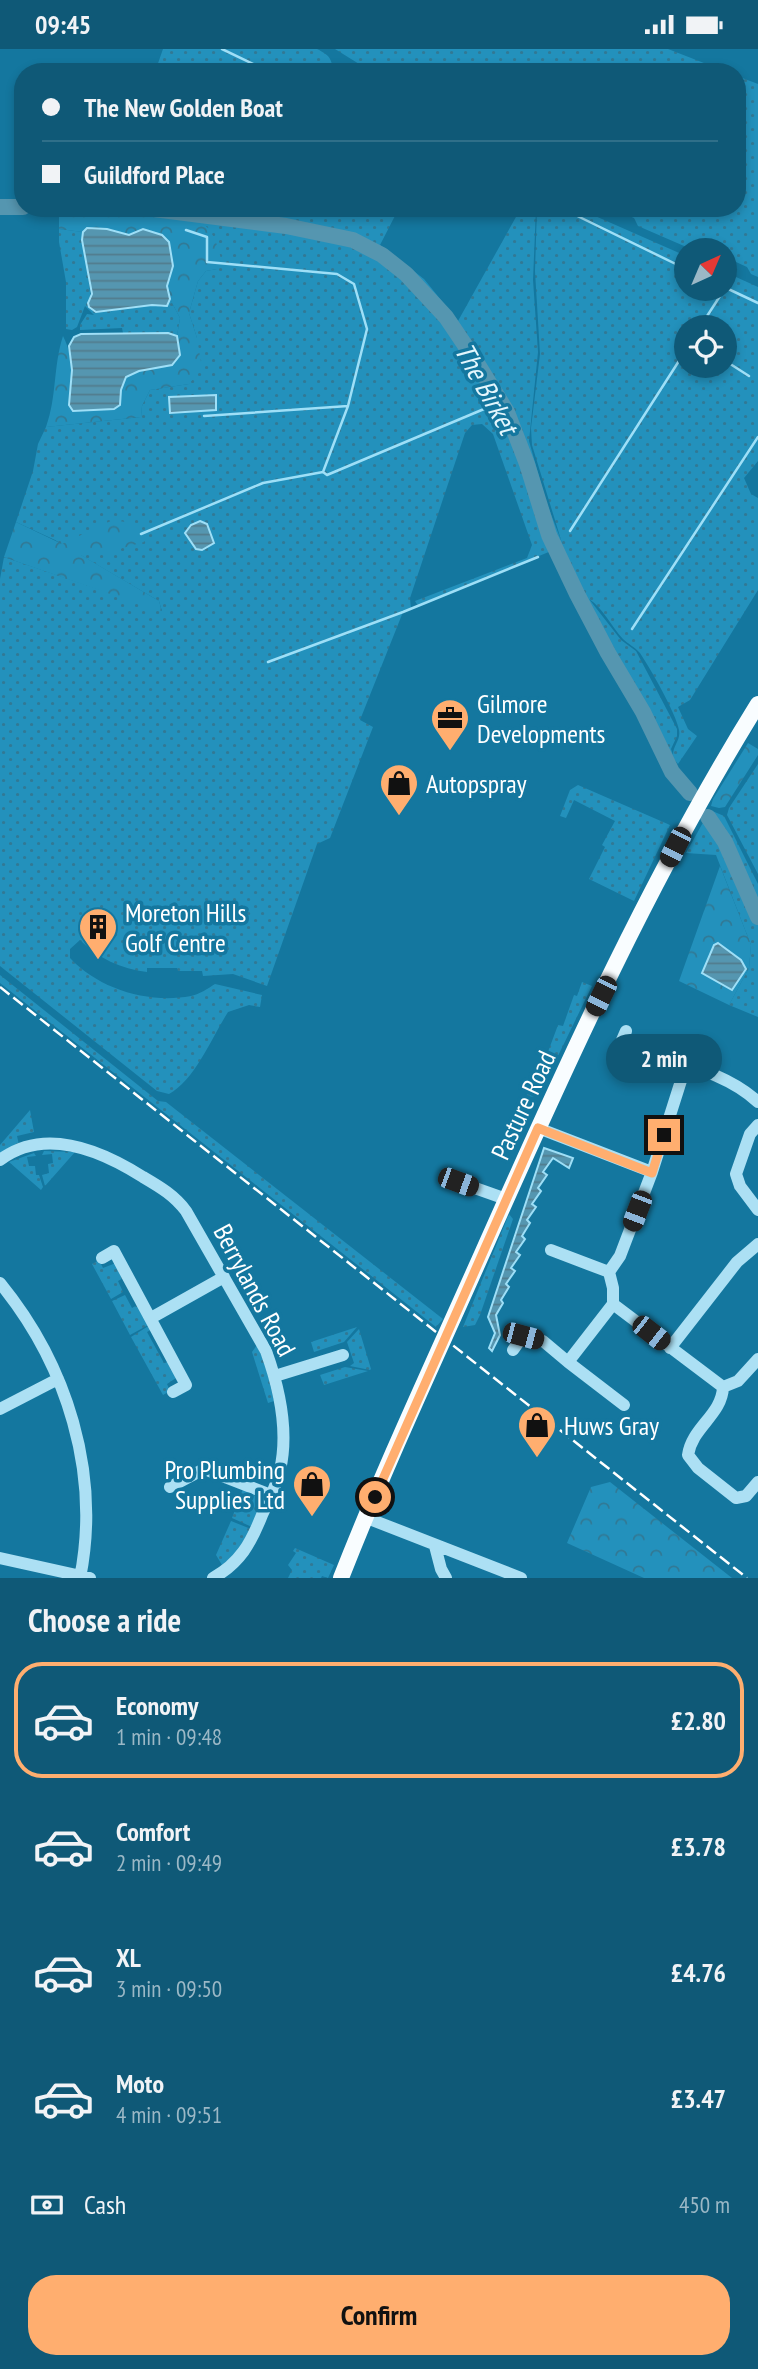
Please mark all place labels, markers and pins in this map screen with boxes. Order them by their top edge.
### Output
place label: Gilmore Developments [477,687,605,750]
office icon: Gilmore Developments [429,697,471,752]
shop icon: Autopspray [378,762,420,817]
place label: Autopspray [426,767,527,800]
place label: Moreton Hills Golf Centre [125,896,246,959]
building icon: Moreton Hills Golf Centre [77,906,119,961]
shop icon: Huws Gray [516,1404,558,1459]
place label: Huws Gray [564,1409,659,1442]
place label: Pro Plumbing Supplies Ltd [165,1453,285,1516]
shop icon: Pro Plumbing Supplies Ltd [291,1463,333,1518]

